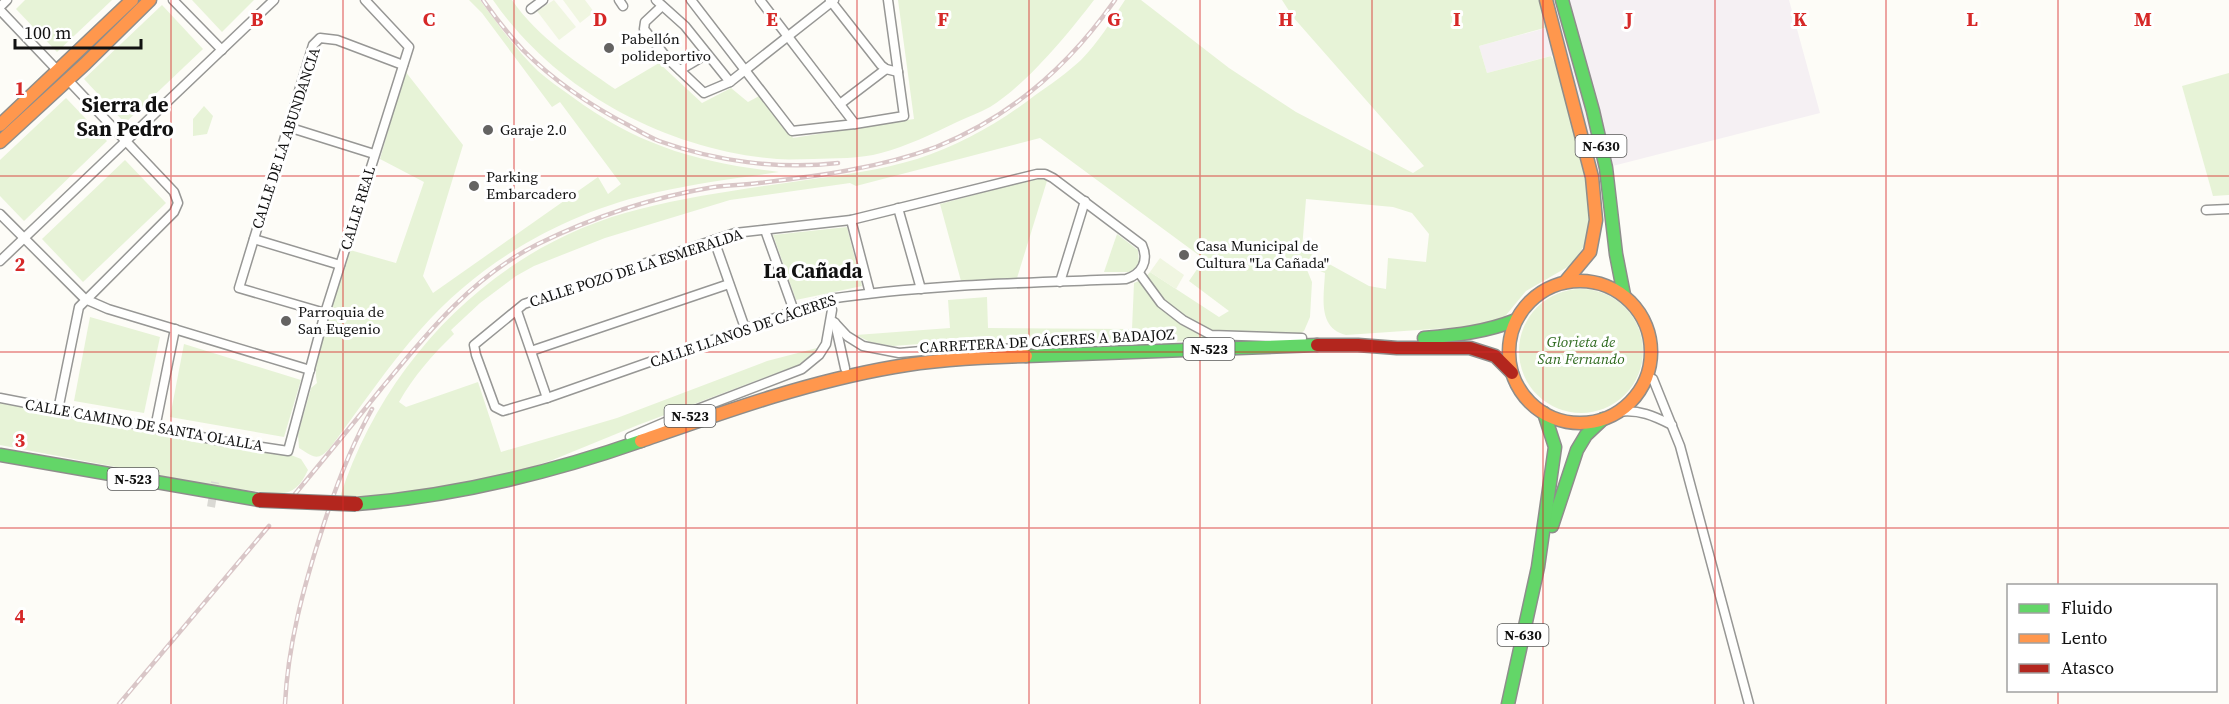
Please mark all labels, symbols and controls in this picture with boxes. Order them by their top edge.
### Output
text: B [250,5,264,33]
text: C [423,5,435,33]
text: D [593,5,607,33]
text: E [766,5,778,33]
text: F [937,5,949,33]
text: G [1107,5,1121,33]
text: H [1278,5,1294,33]
text: I [1453,5,1461,33]
text: J [1623,5,1633,33]
text: K [1793,5,1807,33]
text: L [1966,5,1978,33]
text: M [2134,5,2152,33]
scale bar [15,12,141,50]
text: 100 m [24,20,71,45]
place label: Pabellón polideportivo [621,28,711,66]
marker: Pabellón polideportivo [602,41,616,55]
street label: CALLE DE LA ABUNDANCIA [246,44,325,231]
text: 1 [15,74,25,102]
district label: Sierra de San Pedro [76,90,174,143]
place label: Garaje 2.0 [500,119,566,140]
marker: Garaje 2.0 [481,123,495,137]
road number: N-630 [1576,135,1626,157]
street label: CALLE REAL [335,163,380,252]
place label: Parking Embarcadero [486,166,577,204]
marker: Parking Embarcadero [467,179,481,193]
street label: CALLE POZO DE LA ESMERALDA [526,223,745,312]
place label: Casa Municipal de Cultura "La Cañada" [1196,235,1329,273]
marker: Casa Municipal de Cultura "La Cañada" [1177,248,1191,262]
text: 2 [15,250,26,278]
district label: La Cañada [763,256,864,285]
street label: CALLE LLANOS DE CÁCERES [647,289,839,372]
place label: Parroquia de San Eugenio [298,301,384,339]
marker: Parroquia de San Eugenio [279,314,293,328]
street label: CARRETERA DE CÁCERES A BADAJOZ [919,323,1175,358]
park label: Glorieta de San Fernando [1538,331,1625,369]
road number: N-523 [1184,338,1234,360]
street label: CALLE CAMINO DE SANTA OLALLA [23,393,265,456]
road number: N-523 [664,405,716,427]
text: 3 [15,426,26,454]
road number: N-523 [108,468,158,490]
legend [2007,584,2217,692]
text: Fluido [2061,595,2113,620]
text: 4 [15,602,26,630]
road number: N-630 [1498,624,1549,646]
text: Lento [2061,625,2108,650]
text: Atasco [2061,655,2114,680]

